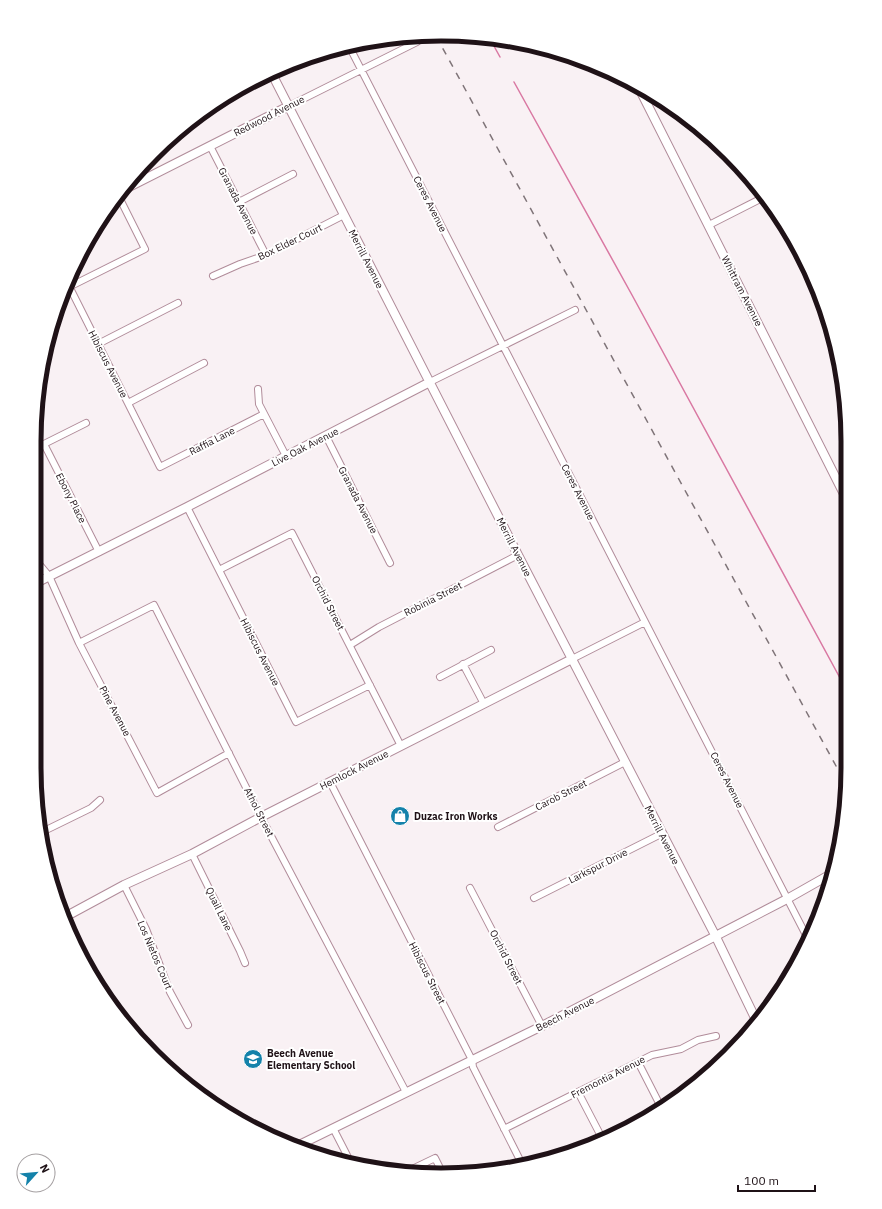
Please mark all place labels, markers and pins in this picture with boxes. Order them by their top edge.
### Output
shop icon: Duzac Iron Works [389,805,411,827]
place label: Duzac Iron Works [414,810,497,823]
place label: Beech Avenue Elementary School [267,1047,355,1072]
school or university icon: Beech Avenue Elementary School [242,1048,264,1070]

